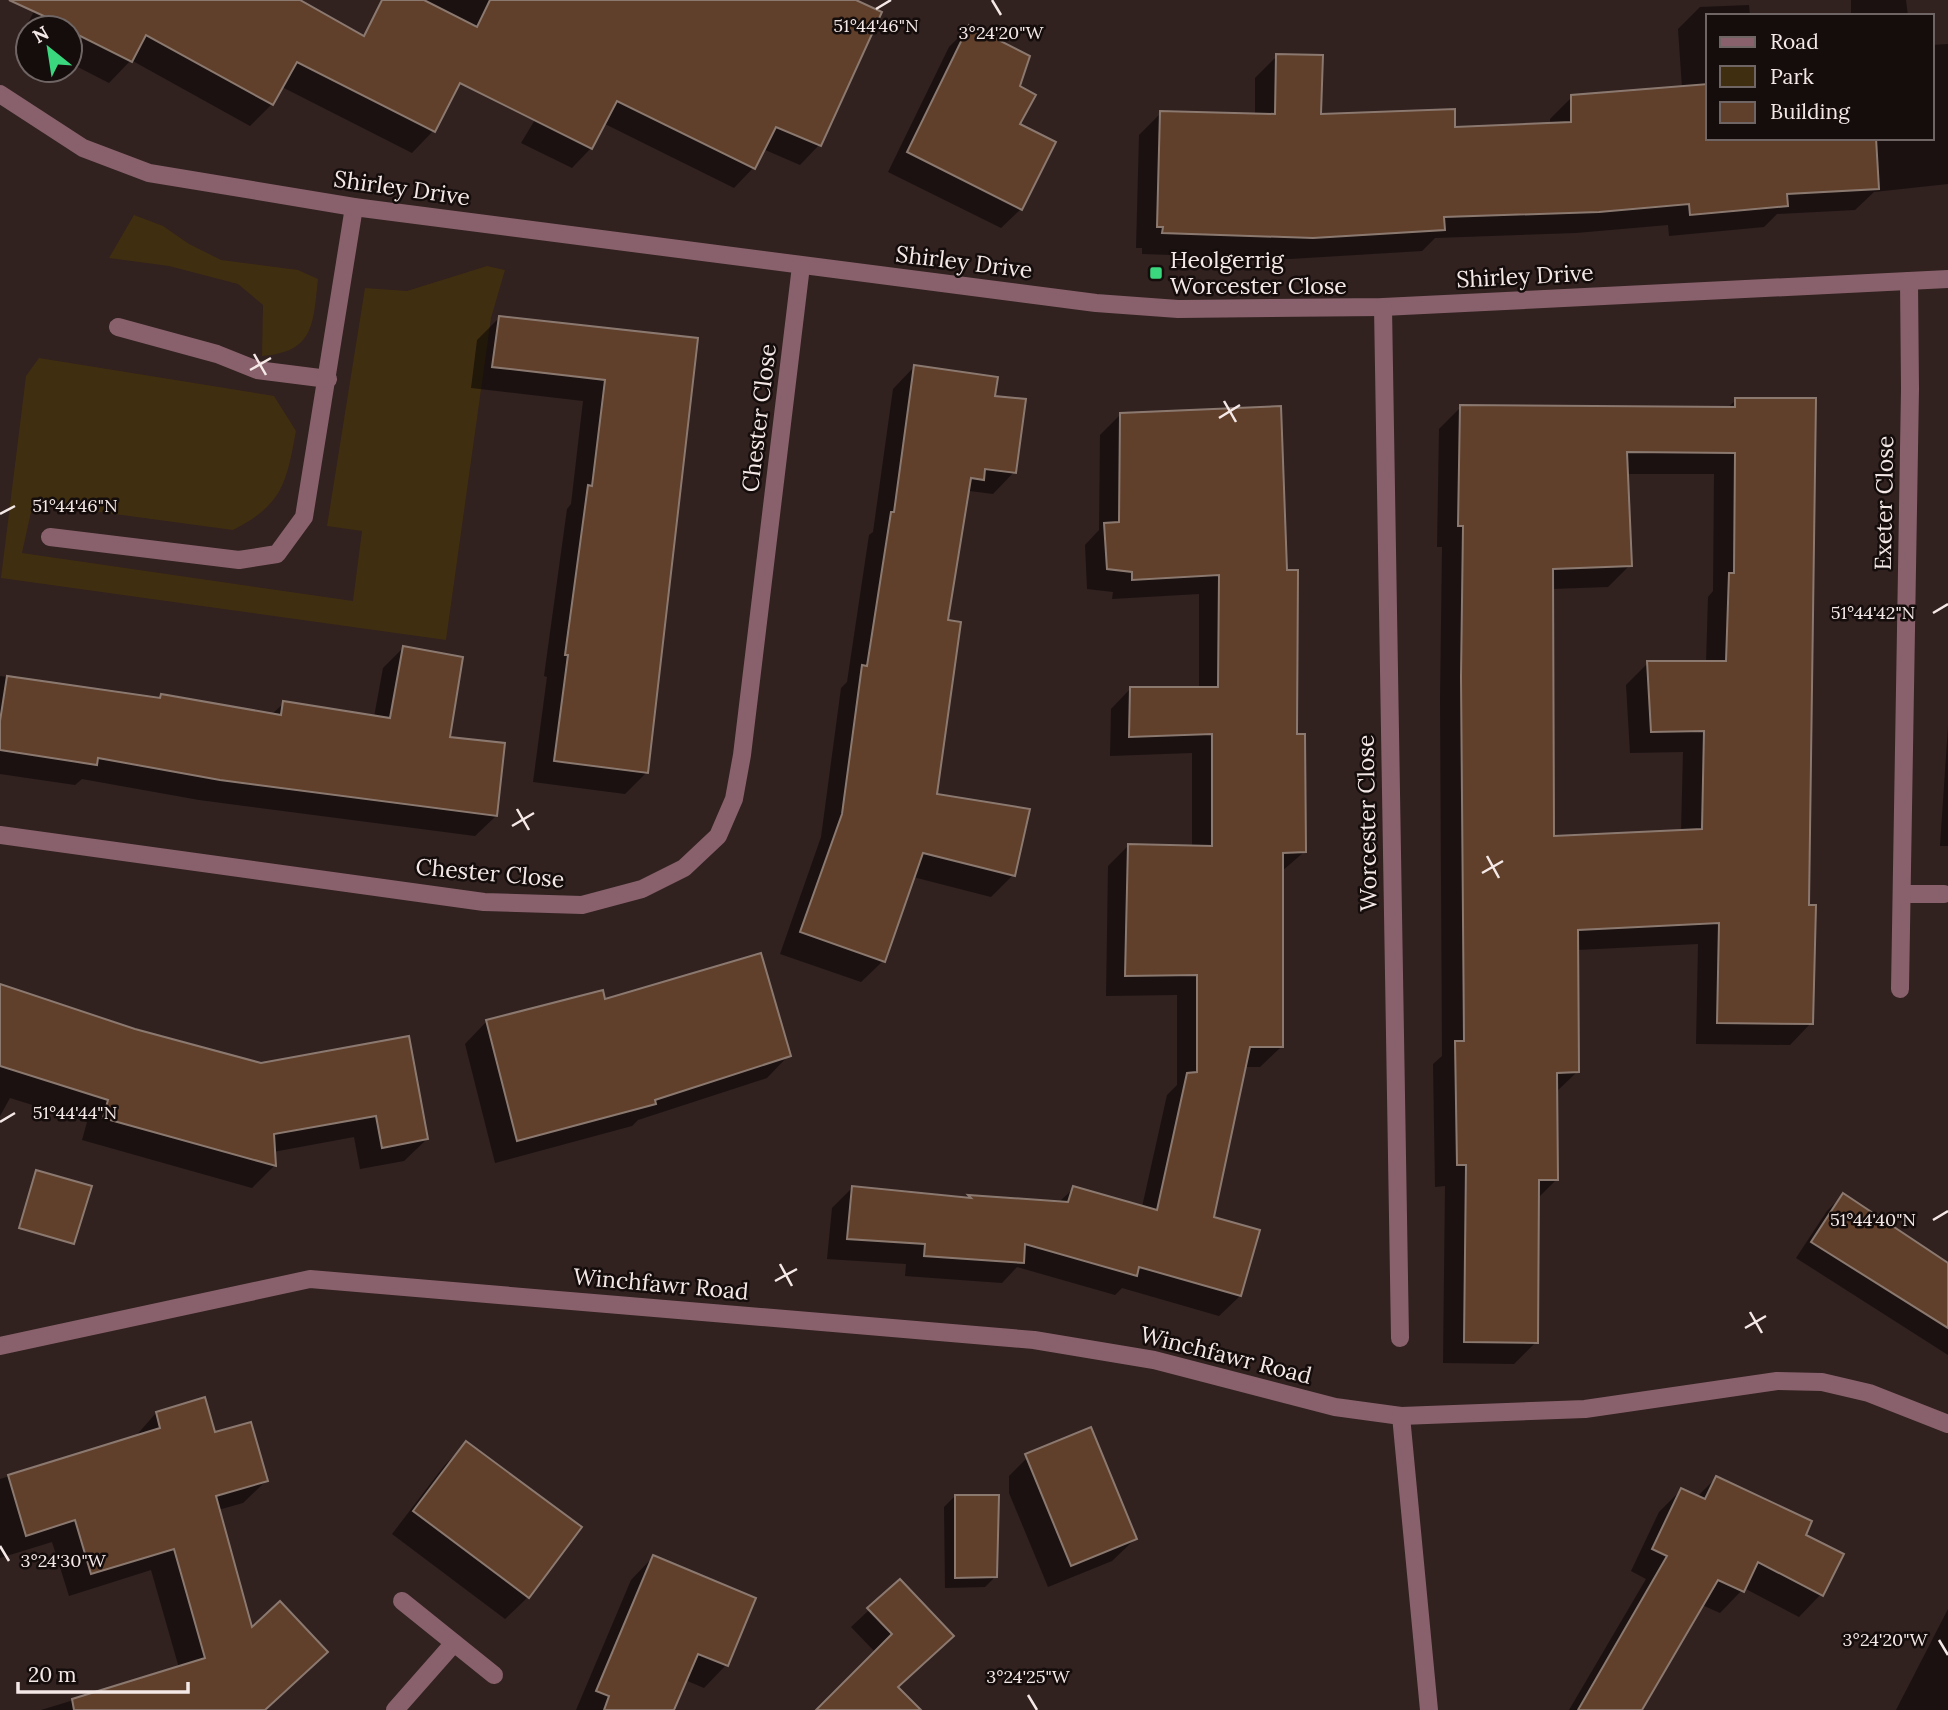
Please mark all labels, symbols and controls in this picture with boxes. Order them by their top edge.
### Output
north arrow [14,14,84,84]
text: 51°44'46"N [833,14,919,37]
legend [1706,14,1934,140]
text: N [28,20,53,48]
text: 3°24'20"W [959,21,1045,44]
text: Road [1770,28,1819,55]
text: Park [1770,63,1814,90]
text: Building [1770,98,1850,125]
street label: Shirley Drive [332,164,472,211]
street label: Shirley Drive [894,239,1034,284]
place label: Heolgerrig Worcester Close [1170,245,1347,300]
street label: Shirley Drive [1456,257,1594,294]
marker: Heolgerrig Worcester Close [1148,265,1164,281]
street label: Chester Close [735,342,782,494]
street label: Exeter Close [1868,435,1899,571]
text: 51°44'46"N [32,494,118,517]
text: 51°44'42"N [1831,601,1915,624]
street label: Worcester Close [1350,734,1383,912]
street label: Chester Close [414,852,566,893]
text: 51°44'44"N [33,1101,117,1124]
text: 51°44'40"N [1830,1208,1916,1231]
street label: Winchfawr Road [572,1261,750,1306]
street label: Winchfawr Road [1137,1319,1315,1390]
text: 3°24'30"W [20,1549,107,1572]
text: 3°24'20"W [1843,1628,1929,1651]
scale bar [18,1650,187,1694]
text: 20 m [28,1661,77,1688]
text: 3°24'25"W [986,1665,1071,1688]

